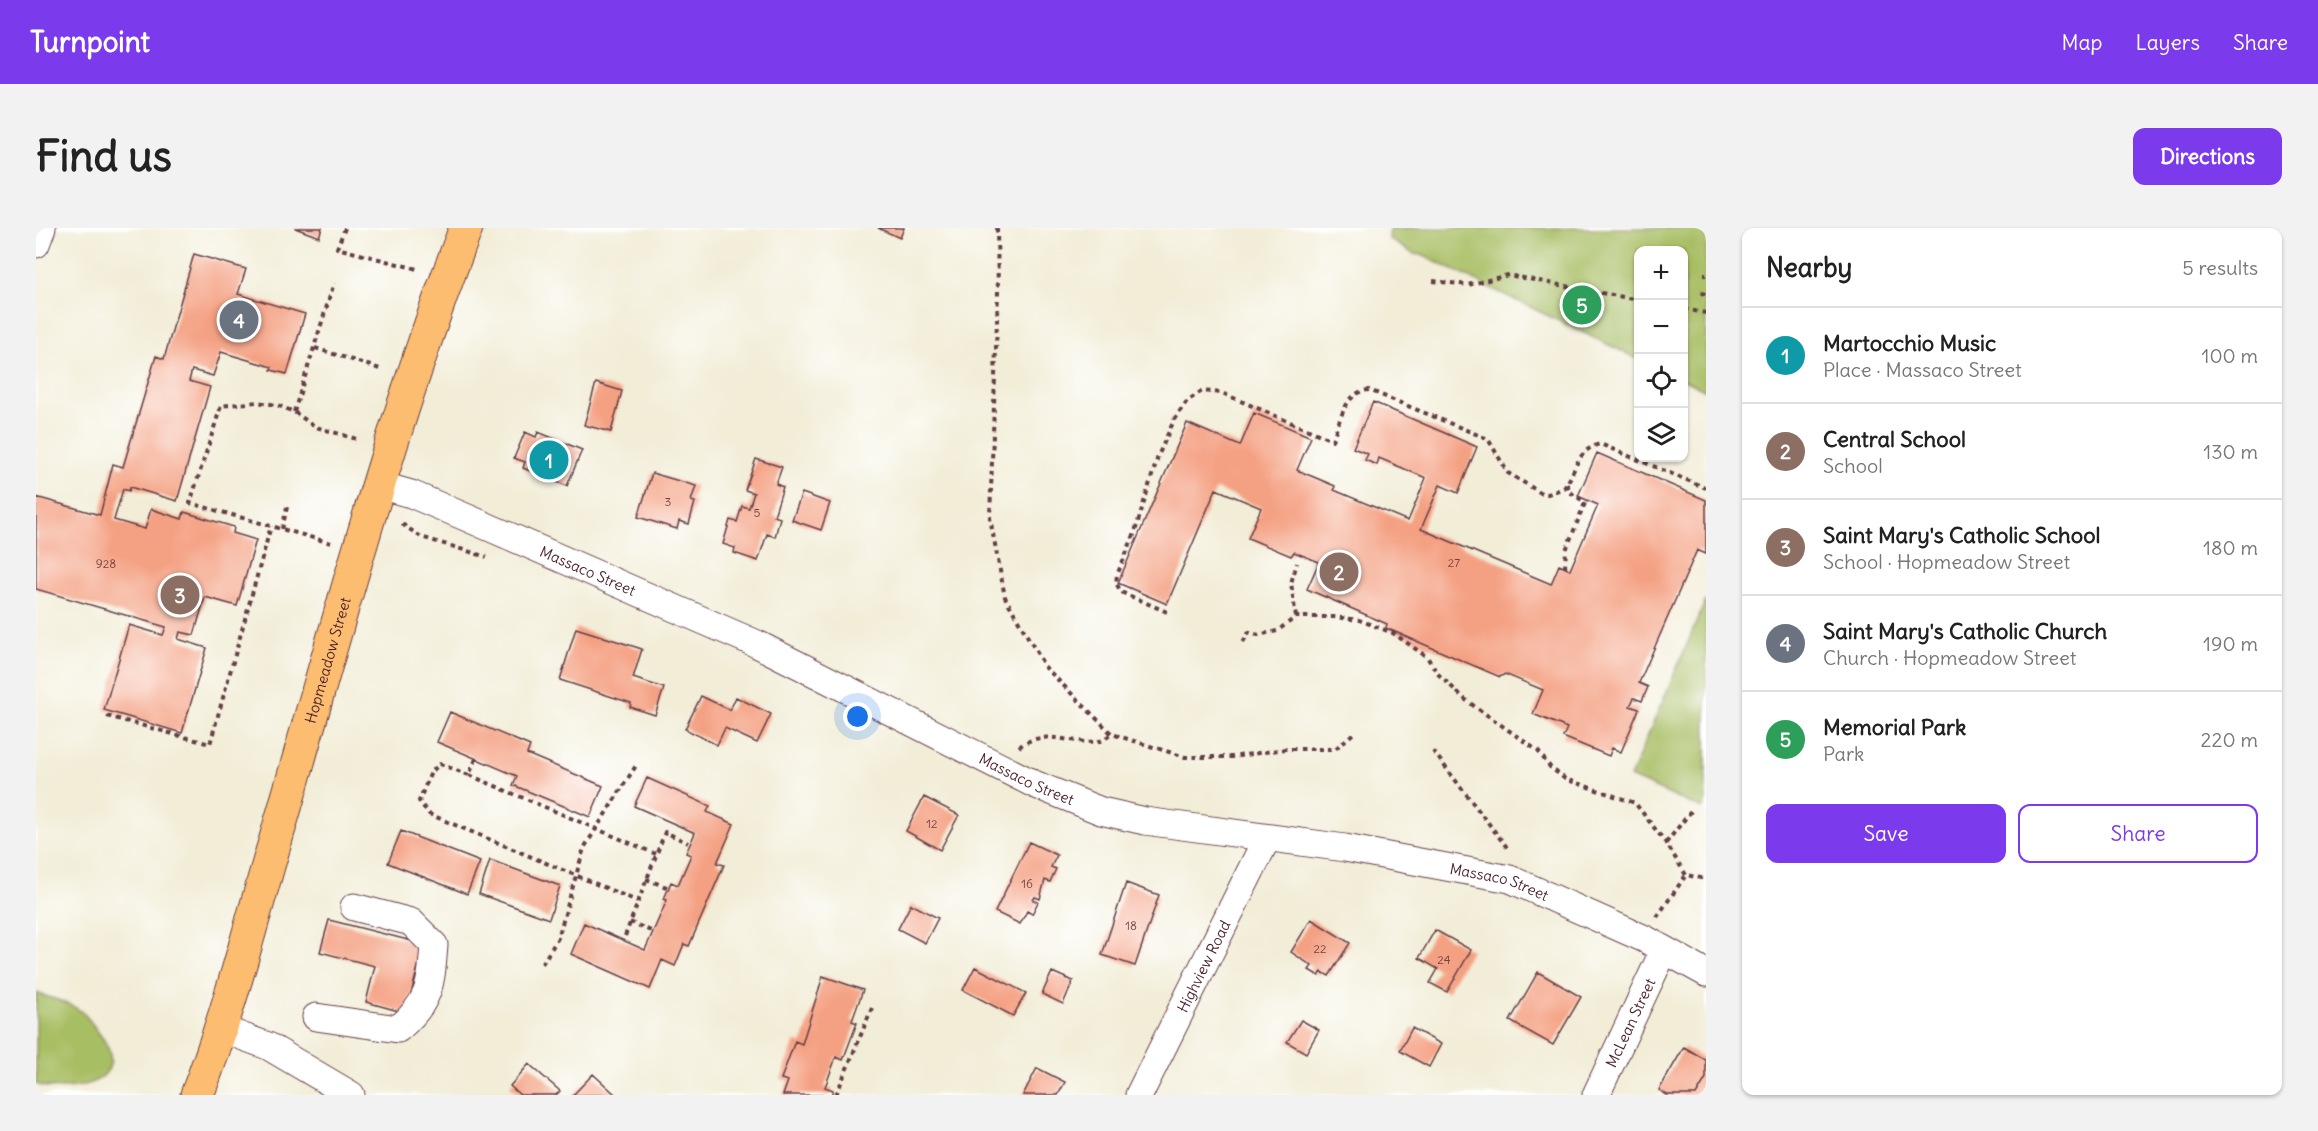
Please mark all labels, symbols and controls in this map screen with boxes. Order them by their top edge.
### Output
text: Turnpoint [30,24,150,60]
text: Map [2062,29,2102,56]
text: Layers [2135,29,2200,56]
text: Share [2233,29,2288,56]
button: Directions [2133,128,2282,185]
text: Find us [36,130,172,182]
map controls [1634,246,1688,462]
button: + [1634,246,1688,300]
text: Nearby [1766,251,1852,284]
text: 5 results [2182,255,2258,280]
pin: 5 [1562,282,1602,328]
pin: 4 [220,298,258,343]
button: − [1634,300,1688,354]
text: Martocchio Music [1823,329,1996,357]
text: 1 [1782,343,1789,368]
text: 100 m [2201,343,2258,368]
button: locate [1634,354,1688,408]
text: Place · Massaco Street [1823,357,2022,382]
button: layers [1634,408,1688,462]
text: Central School [1823,425,1966,453]
pin: 1 [530,438,568,482]
text: 2 [1780,439,1791,464]
text: 130 m [2203,439,2258,464]
text: School [1823,453,1883,478]
house number: 3 [665,494,672,509]
house number: 5 [754,505,761,520]
text: Saint Mary's Catholic School [1823,521,2100,549]
text: 3 [1780,535,1791,560]
text: 180 m [2203,535,2258,560]
street label: Massaco Street [537,541,639,600]
text: School · Hopmeadow Street [1823,549,2070,574]
pin: 2 [1320,550,1358,594]
house number: 27 [1448,555,1460,570]
house number: 928 [96,556,116,571]
pin: 3 [160,572,200,617]
street label: Hopmeadow Street [300,595,354,725]
text: Saint Mary's Catholic Church [1823,617,2107,645]
text: 4 [1780,631,1791,656]
text: 190 m [2203,631,2258,656]
text: Church · Hopmeadow Street [1823,645,2076,670]
your location [843,702,872,731]
text: Memorial Park [1823,713,1966,741]
text: 5 [1780,727,1791,752]
text: 220 m [2201,727,2258,752]
text: Park [1823,741,1864,766]
street label: Massaco Street [976,748,1077,809]
button: Save [1766,804,2006,863]
button: Share [2018,804,2258,863]
house number: 12 [926,816,938,831]
street label: Massaco Street [1448,858,1552,905]
house number: 16 [1021,876,1033,891]
street label: Highview Road [1172,917,1234,1015]
house number: 18 [1125,918,1137,933]
house number: 22 [1313,941,1327,956]
house number: 24 [1437,952,1451,967]
street label: McLean Street [1601,975,1659,1070]

